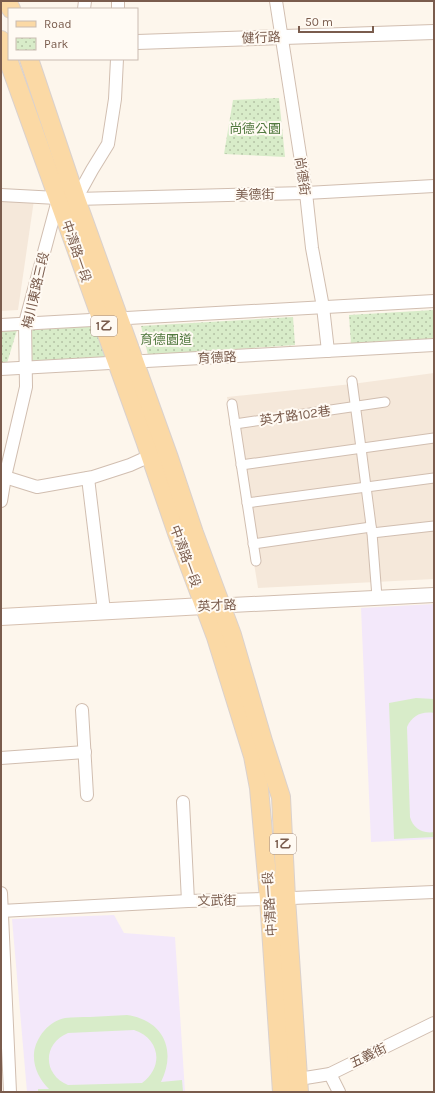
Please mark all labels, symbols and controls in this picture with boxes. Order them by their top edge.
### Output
legend [8,8,138,60]
scale bar [299,8,373,34]
text: 50 m [305,15,333,29]
text: Road [44,17,72,31]
street label: 健行路 [241,29,281,46]
text: Park [44,37,69,51]
park label: 尚德公園 [229,121,281,136]
street label: 尚德街 [292,156,313,196]
street label: 美德街 [235,187,275,202]
street label: 中清路一段 [59,218,94,284]
street label: 梅川東路三段 [19,250,52,330]
road number: 1乙 [91,316,117,336]
park label: 育德園道 [140,332,192,347]
street label: 育德路 [197,349,237,366]
street label: 英才路102巷 [259,403,332,428]
street label: 中清路一段 [167,523,204,589]
street label: 英才路 [197,597,237,614]
road number: 1乙 [270,834,296,854]
street label: 中清路一段 [260,871,279,937]
street label: 文武街 [197,893,237,908]
street label: 五義街 [347,1040,389,1071]

